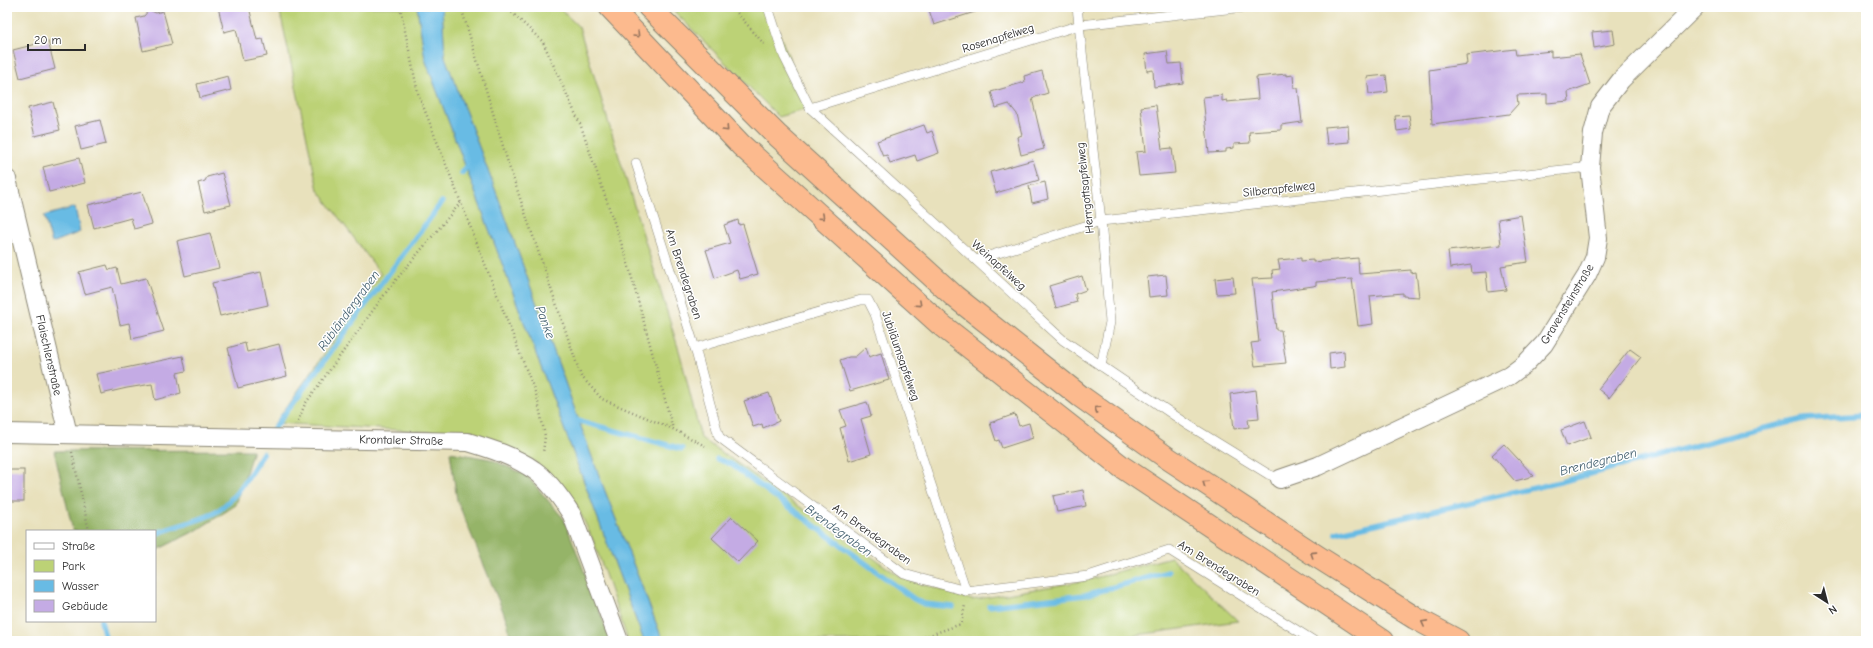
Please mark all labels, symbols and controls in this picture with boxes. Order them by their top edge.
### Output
street label: Rosenapfelweg [960,20,1036,56]
scale bar [28,26,85,52]
one-way arrow [632,30,639,38]
text: 20 m [34,33,62,47]
one-way arrow [721,124,729,132]
street label: Herrgottsapfelweg [1073,142,1097,234]
street label: Silberapfelweg [1242,178,1316,200]
one-way arrow [817,213,825,220]
street label: Am Brendegraben [663,227,705,321]
street label: Weinapfelweg [969,237,1029,293]
street label: Gravensteinstraße [1537,261,1597,347]
water label: Rübländergraben [314,267,383,353]
one-way arrow [914,299,921,306]
water label: Panke [533,304,559,341]
street label: Jubiläumsapfelweg [879,309,923,403]
street label: Flaischlenstraße [33,313,65,397]
one-way arrow [1095,407,1102,414]
street label: Krontaler Straße [359,432,443,448]
water label: Brendegraben [1558,445,1638,478]
one-way arrow [1202,481,1209,488]
water label: Brendegraben [802,501,875,560]
street label: Am Brendegraben [830,501,914,567]
legend [26,530,156,622]
street label: Am Brendegraben [1175,537,1263,599]
text: Straße [62,539,95,553]
one-way arrow [1310,551,1317,559]
text: Park [62,559,85,573]
text: Wasser [62,579,99,593]
north arrow [1807,582,1847,622]
text: Gebäude [62,599,108,613]
text: N [1826,602,1839,617]
one-way arrow [1420,620,1428,627]

